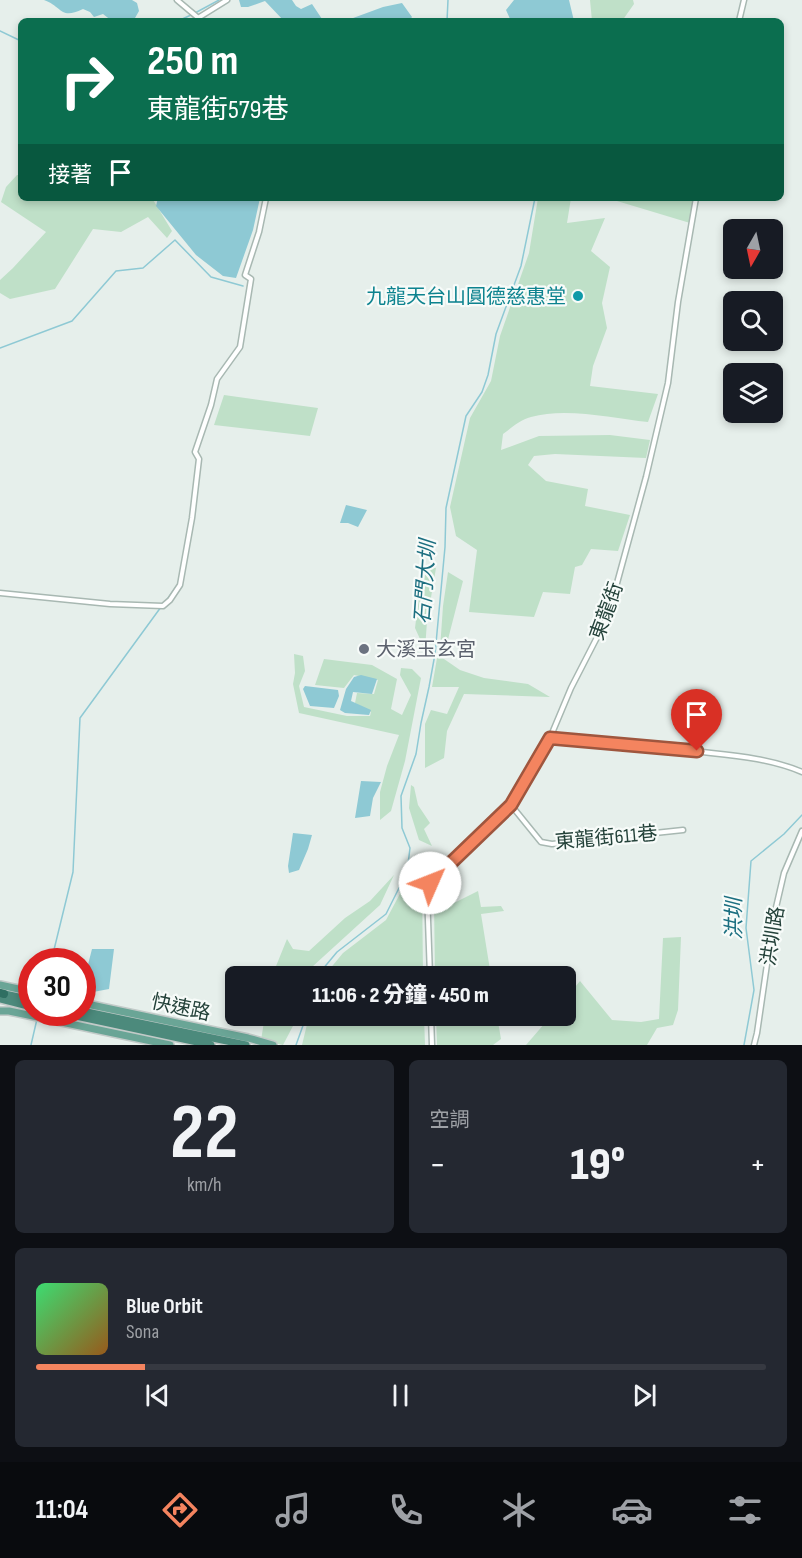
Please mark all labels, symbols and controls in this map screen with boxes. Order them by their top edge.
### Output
text: 250 m [147,36,238,87]
icon: right [48,42,126,120]
text: 東龍街579巷 [147,94,288,126]
icon: arrive [104,156,137,189]
text: 接著 [48,162,92,189]
north arrow [723,219,783,279]
map controls [723,219,783,423]
place label: 九龍天台山圓德慈惠堂 [366,285,566,309]
marker: 九龍天台山圓德慈惠堂 [571,289,585,303]
button: search [723,291,783,351]
button: layers [723,363,783,423]
water label: 石門大圳 [410,536,441,625]
street label: 東龍街 [585,579,628,644]
place label: 大溪玉玄宮 [376,638,476,662]
marker: 大溪玉玄宮 [357,642,371,656]
pin [671,689,722,751]
icon: arrive [680,698,713,731]
street label: 東龍街611巷 [554,822,658,854]
position arrow [398,851,462,915]
water label: 洪圳 [722,895,747,940]
street label: 洪圳路 [756,905,790,968]
speed limit sign: 30 [18,948,96,1026]
text: 11:06 · 2 分鐘 · 450 m [312,982,489,1009]
street label: 快速路 [149,990,213,1026]
text: 22 [170,1087,238,1180]
text: 空調 [430,1108,470,1132]
text: 19° [570,1138,625,1193]
text: − [430,1145,446,1185]
text: + [750,1145,766,1185]
text: km/h [187,1173,222,1197]
text: Blue Orbit [126,1293,203,1320]
text: Sona [126,1320,159,1344]
icon: previous [141,1379,174,1412]
icon: pause [384,1379,417,1412]
icon: next [628,1379,661,1412]
icon: directions [159,1489,201,1531]
icon: music [272,1489,314,1531]
icon: phone [385,1489,427,1531]
icon: climate [498,1489,540,1531]
icon: car [611,1489,653,1531]
icon: filters [724,1489,766,1531]
text: 11:04 [36,1494,88,1526]

